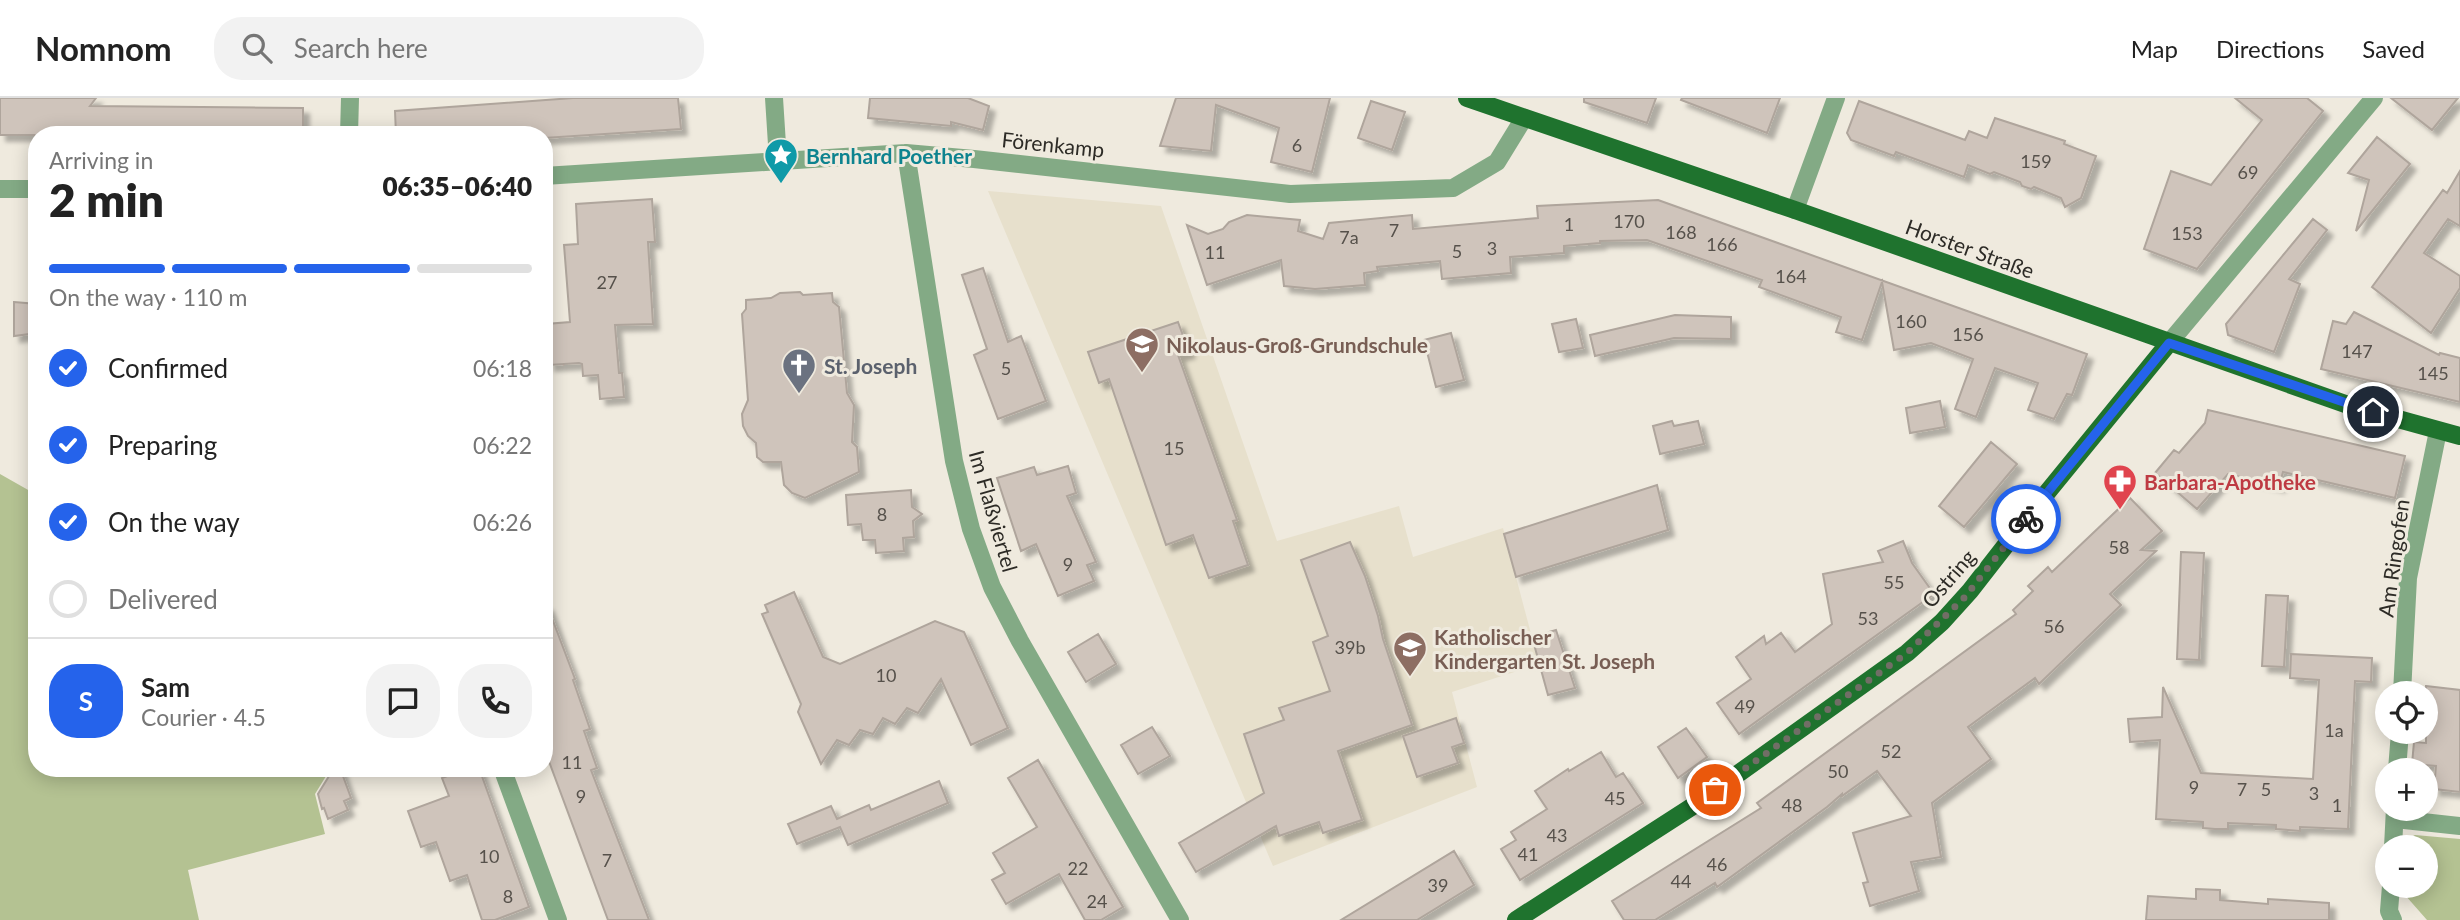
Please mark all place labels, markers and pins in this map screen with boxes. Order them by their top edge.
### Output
place icon: Bernhard Poether [762,136,800,185]
place label: Bernhard Poether [806,143,972,168]
school or university icon: Nikolaus-Groß-Grundschule [1123,325,1161,374]
place label: Nikolaus-Groß-Grundschule [1166,332,1428,357]
church icon: St. Joseph [780,346,818,395]
place label: St. Joseph [824,353,917,378]
pin [2343,382,2403,442]
pharmacy icon: Barbara-Apotheke [2101,462,2139,511]
place label: Barbara-Apotheke [2144,469,2316,494]
place label: Katholischer Kindergarten St. Joseph [1434,624,1655,673]
school or university icon: Katholischer Kindergarten St. Joseph [1391,629,1429,678]
pin [1685,760,1745,820]

